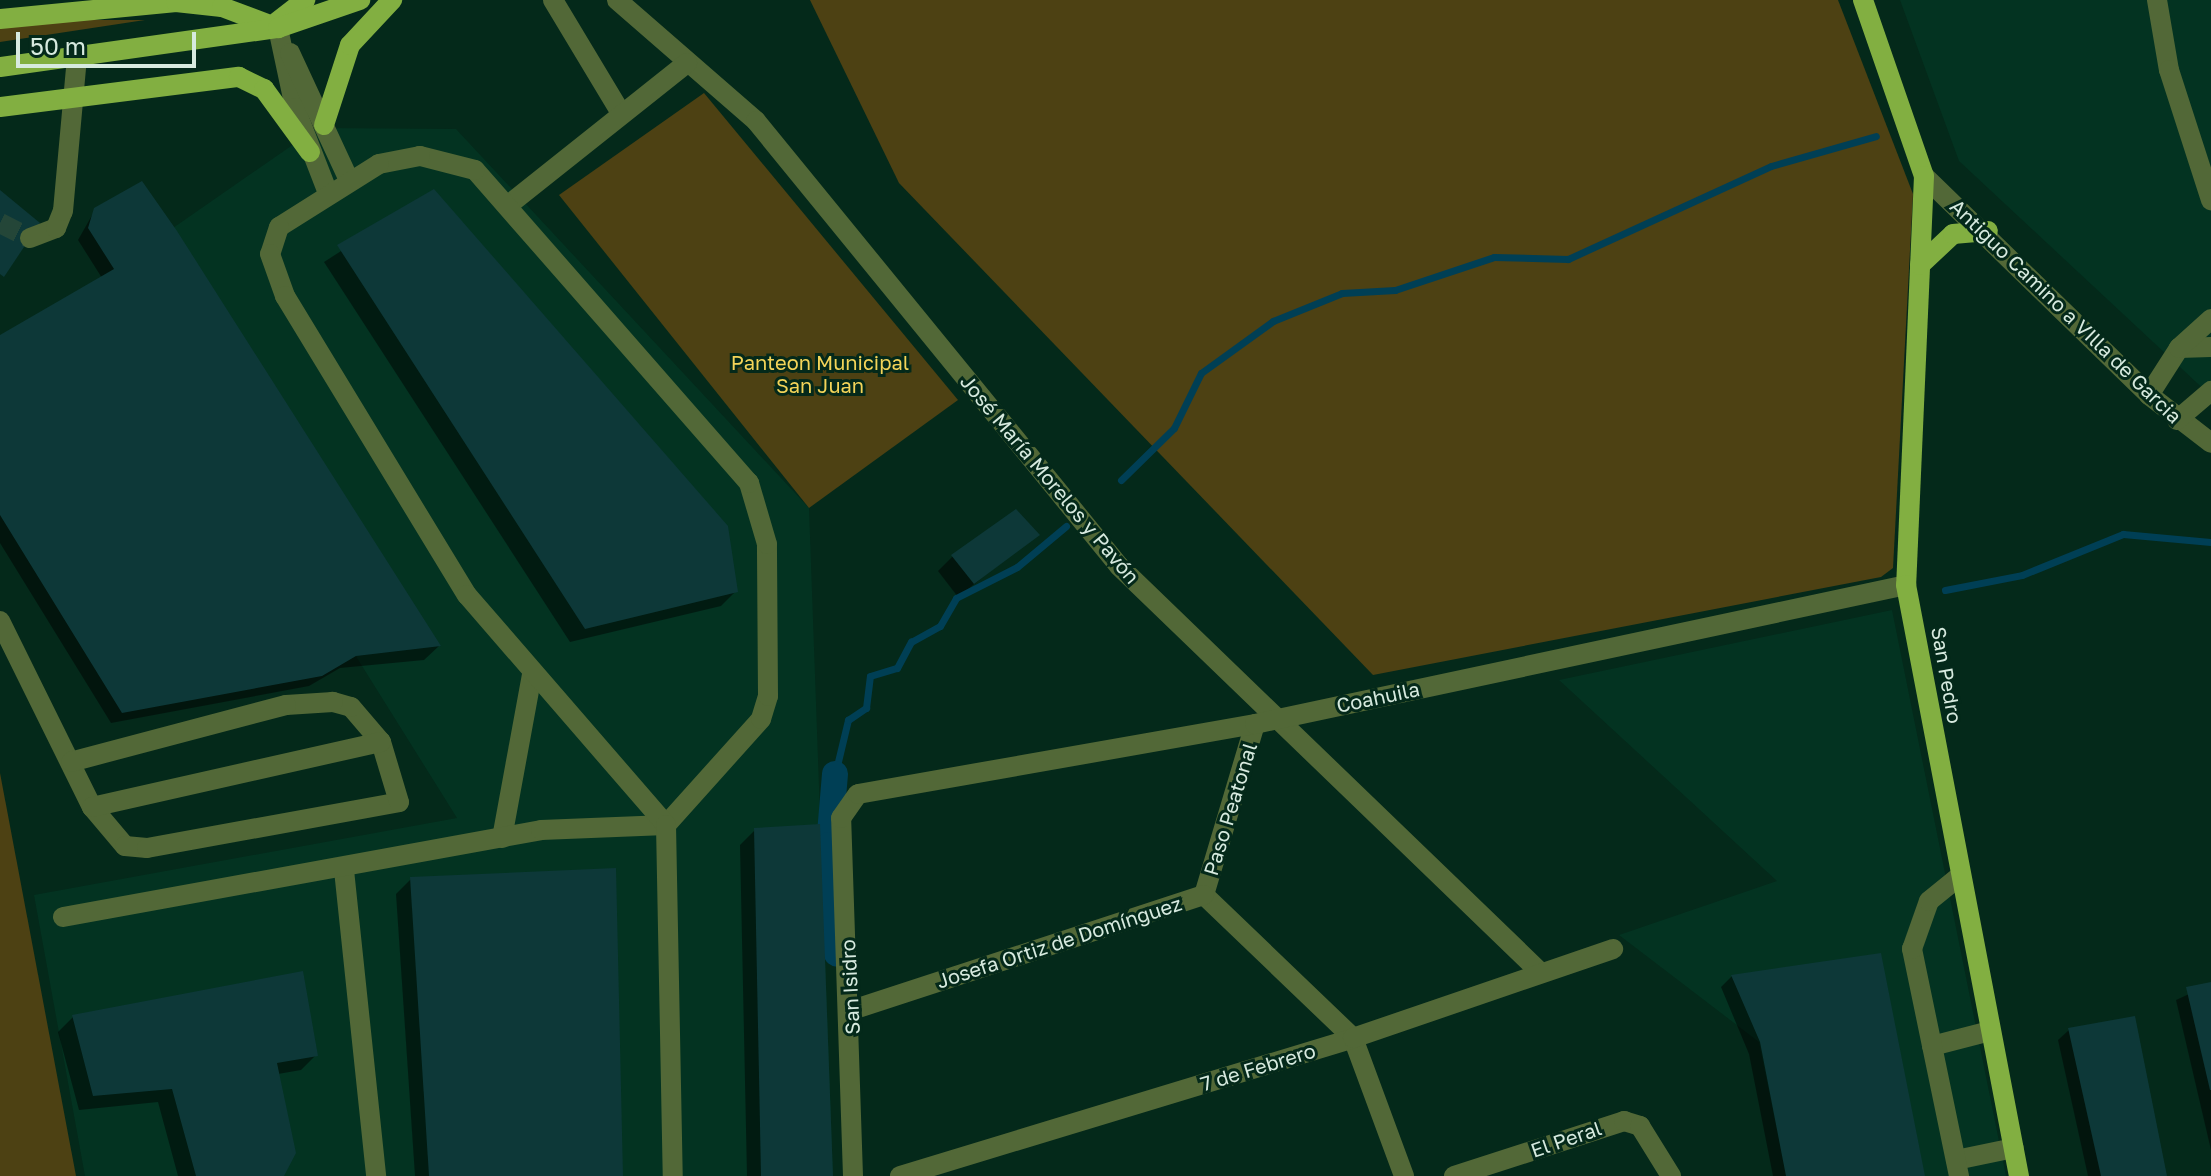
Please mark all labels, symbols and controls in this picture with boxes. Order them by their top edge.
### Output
scale bar [20,16,200,66]
text: 50 m [30,31,86,60]
street label: Antiguo Camino a VIlla de Garcia [1945,194,2187,428]
park label: Panteon Municipal San Juan [731,351,909,398]
street label: José María Morelos y Pavón [955,370,1145,588]
street label: San Pedro [1927,625,1967,725]
street label: Coahuila [1334,676,1422,718]
street label: Paso Peatonal [1198,740,1262,878]
street label: Josefa Ortiz de Domínguez [933,891,1185,993]
street label: San Isidro [836,939,864,1035]
street label: 7 de Febrero [1198,1038,1318,1096]
street label: El Peral [1527,1116,1605,1162]

